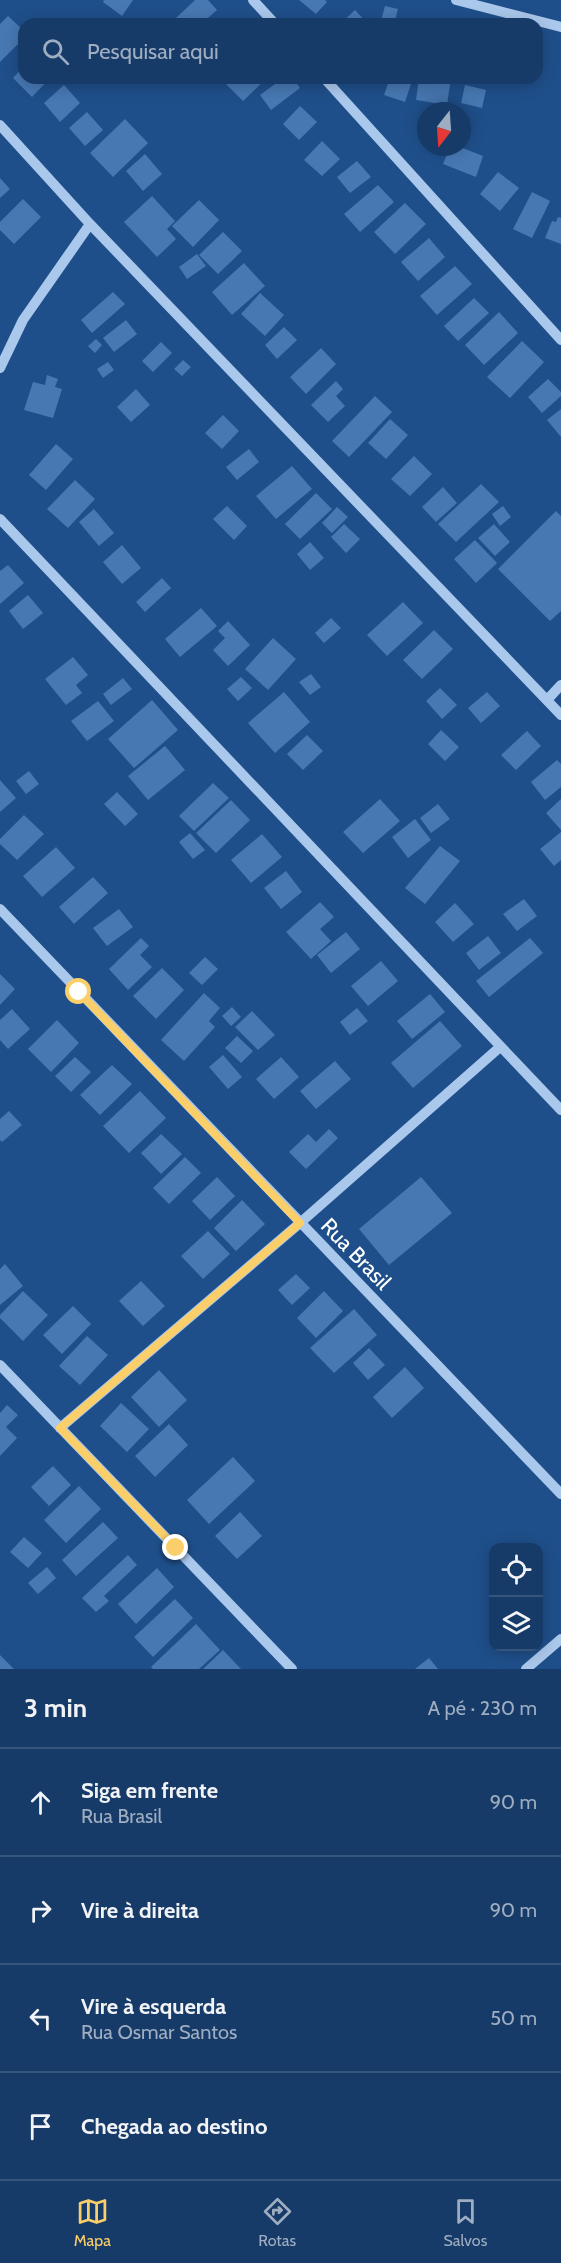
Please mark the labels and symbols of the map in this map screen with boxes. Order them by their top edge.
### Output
north arrow [417,102,471,156]
route start [65,978,91,1004]
street label: Rua Brasil [315,1212,397,1296]
route end [162,1534,188,1560]

